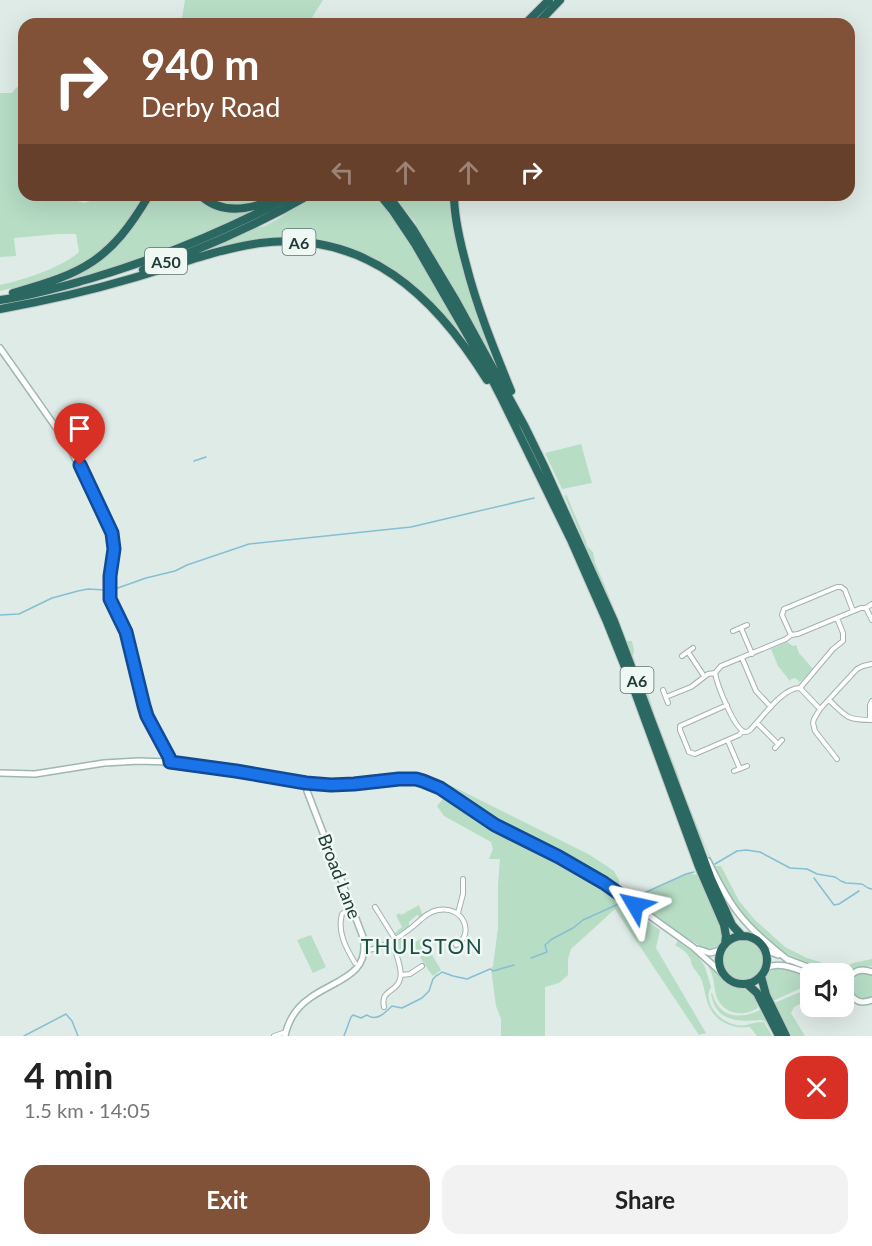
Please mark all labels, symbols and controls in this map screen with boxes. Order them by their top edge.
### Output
text: 940 m [141,39,259,89]
icon: right [42,42,120,120]
text: Derby Road [141,90,280,123]
icon: left [326,156,359,189]
icon: ahead [389,156,422,189]
icon: ahead [452,156,485,189]
icon: right [515,156,548,189]
road number: A6 [282,229,316,255]
road number: A50 [145,248,187,274]
pin [54,403,105,465]
icon: arrive [63,412,96,445]
road number: A6 [620,667,654,693]
street label: Broad Lane [314,830,366,922]
position arrow [603,873,667,937]
district label: THULSTON [361,933,483,958]
map controls [800,963,854,1017]
button: sound [800,963,854,1017]
text: 4 min [24,1053,113,1097]
button: close [785,1056,848,1119]
text: 1.5 km · 14:05 [24,1098,151,1122]
button: Exit [24,1165,430,1234]
button: Share [442,1165,848,1234]

